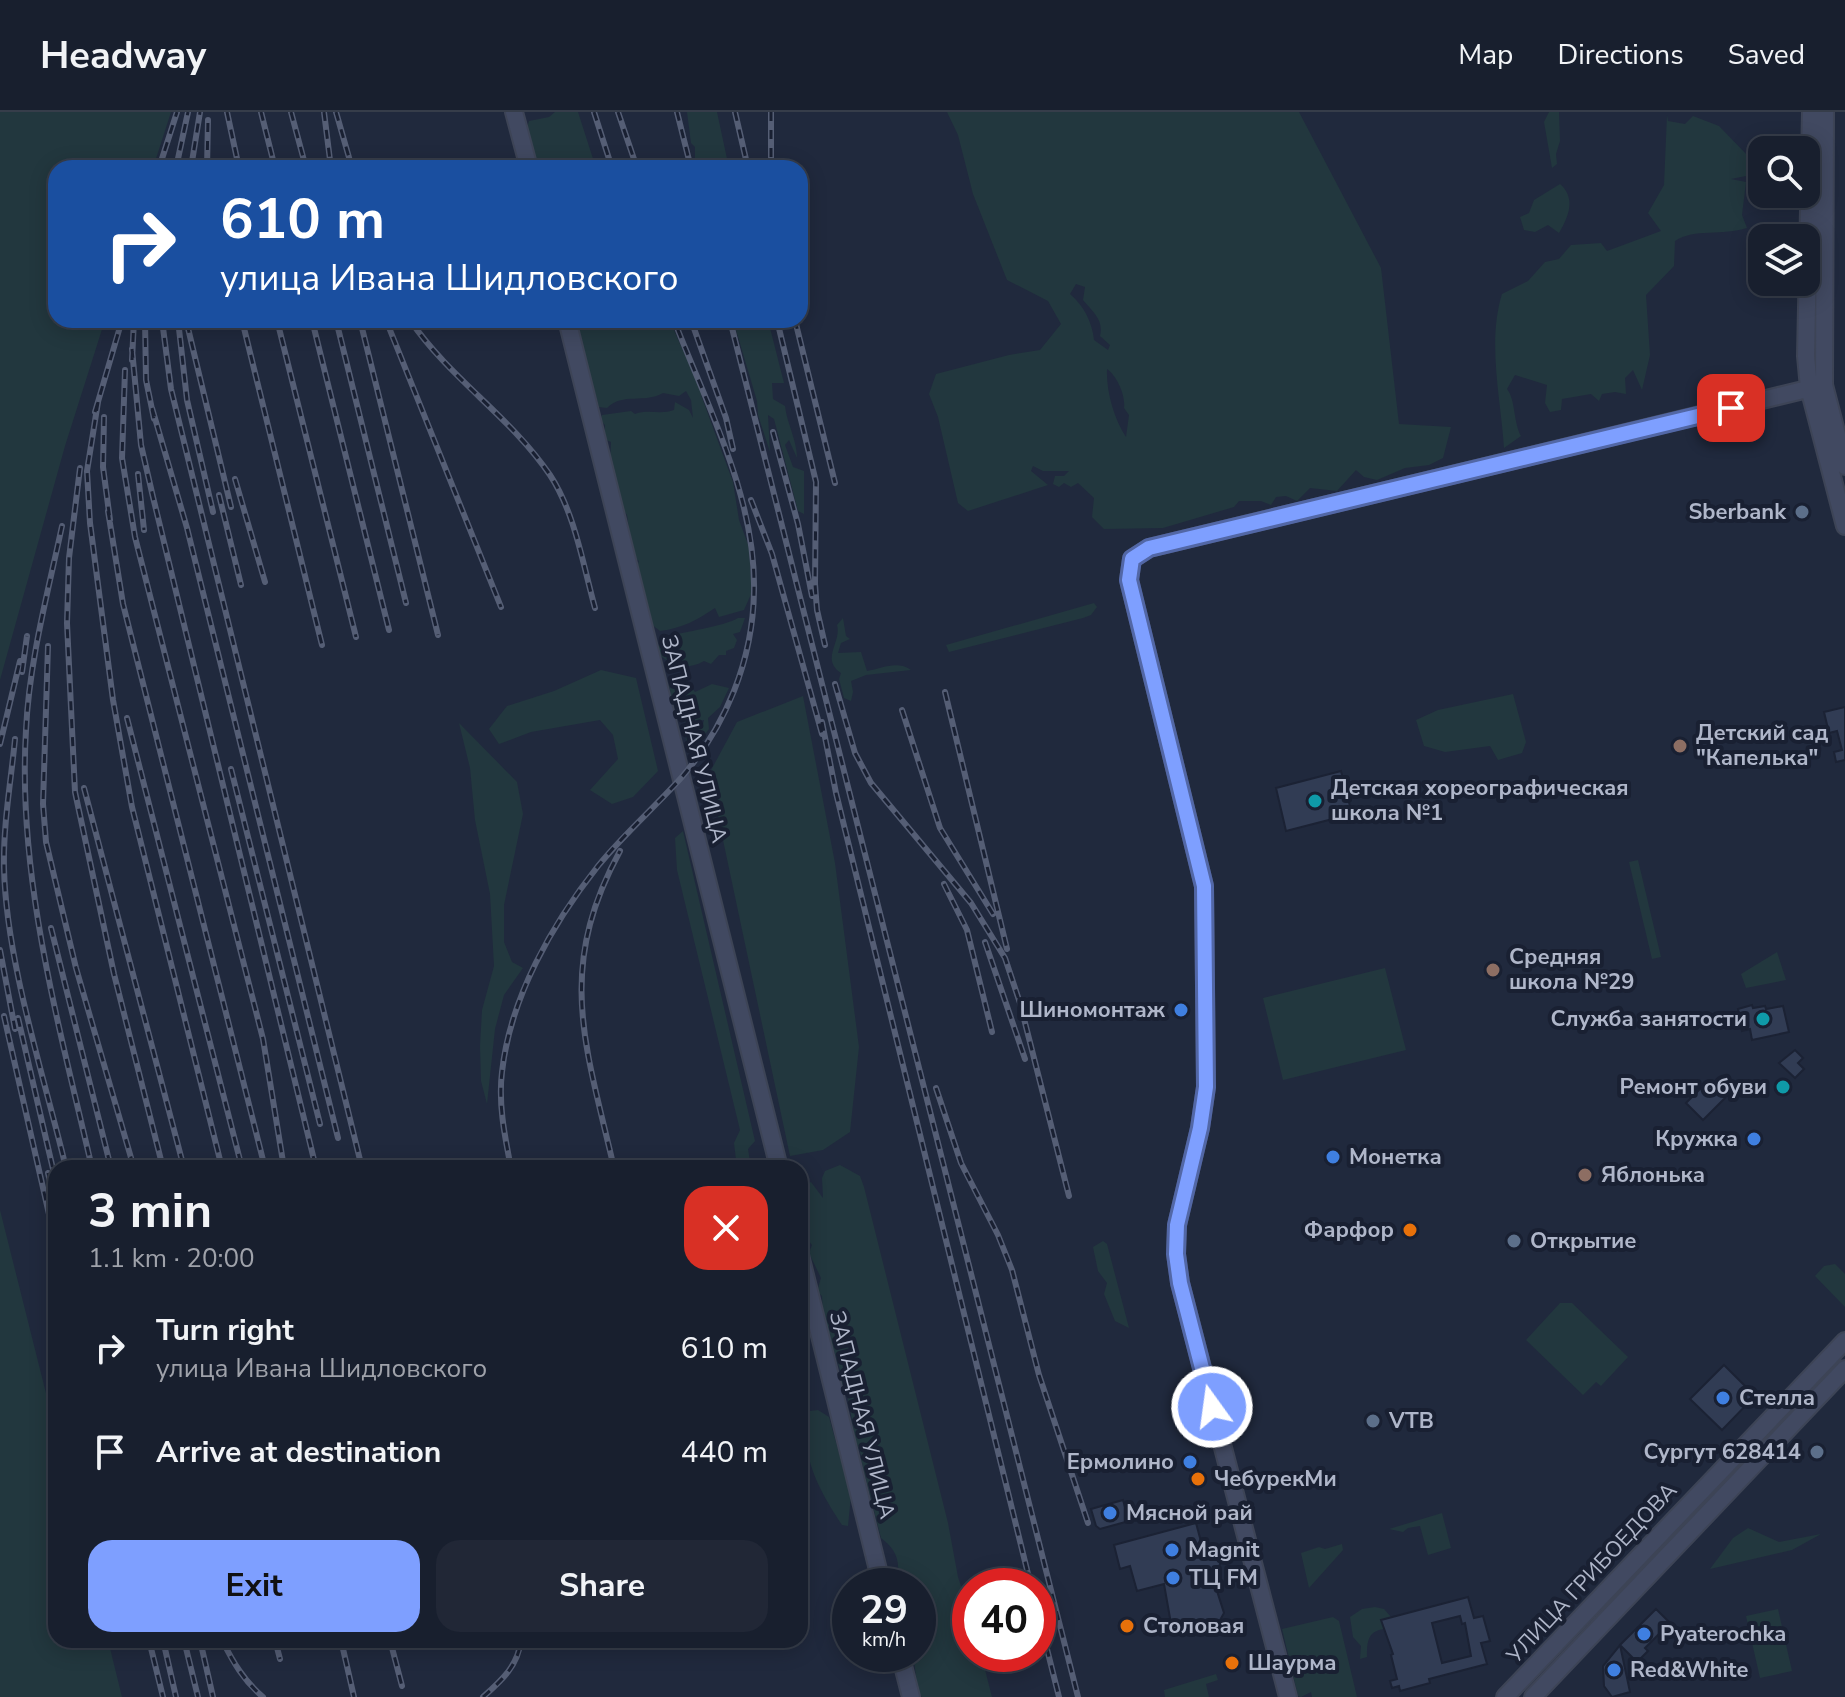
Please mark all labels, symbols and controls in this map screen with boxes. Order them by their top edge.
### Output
text: Headway [40,30,206,81]
text: Map [1458,36,1513,74]
text: Directions [1557,36,1684,74]
text: Saved [1728,36,1805,74]
map controls [1748,136,1820,296]
button: search [1748,136,1820,208]
text: 610 m [220,181,385,258]
icon: right [88,192,192,296]
button: layers [1748,224,1820,296]
text: улица Ивана Шидловского [220,254,679,303]
pin [1697,374,1765,442]
icon: arrive [1709,386,1753,430]
place label: Sberbank [1688,497,1787,527]
marker: Sberbank [1793,503,1811,521]
street label: ЗАПАДНАЯ УЛИЦА [654,632,734,846]
place label: Детский сад "Капелька" [1696,718,1829,773]
marker: Детский сад "Капелька" [1671,737,1689,755]
place label: Детская хореографическая школа №1 [1331,773,1629,828]
marker: Детская хореографическая школа №1 [1306,792,1324,810]
place label: Средняя школа №29 [1509,942,1634,997]
marker: Средняя школа №29 [1484,961,1502,979]
place label: Шиномонтаж [1019,995,1166,1025]
marker: Шиномонтаж [1172,1001,1190,1019]
place label: Служба занятости [1550,1004,1747,1034]
marker: Служба занятости [1754,1010,1772,1028]
place label: Ремонт обуви [1620,1072,1767,1102]
marker: Ремонт обуви [1774,1078,1792,1096]
place label: Кружка [1655,1124,1738,1154]
marker: Кружка [1745,1130,1763,1148]
place label: Монетка [1349,1142,1442,1172]
marker: Монетка [1324,1148,1342,1166]
place label: Яблонька [1601,1160,1705,1190]
marker: Яблонька [1576,1166,1594,1184]
text: 3 min [88,1178,212,1244]
button: close [684,1186,768,1270]
place label: Фарфор [1304,1215,1394,1245]
marker: Фарфор [1401,1221,1419,1239]
place label: Открытие [1530,1226,1636,1256]
marker: Открытие [1505,1232,1523,1250]
text: 1.1 km · 20:00 [88,1241,255,1276]
street label: ЗАПАДНАЯ УЛИЦА [822,1308,902,1522]
text: Turn right [156,1310,294,1351]
icon: right [88,1326,132,1370]
text: 610 m [681,1328,768,1369]
text: улица Ивана Шидловского [156,1351,487,1386]
position arrow [1170,1365,1254,1449]
place label: Стелла [1739,1383,1815,1413]
marker: Стелла [1714,1389,1732,1407]
place label: VTB [1388,1406,1434,1436]
marker: VTB [1364,1412,1382,1430]
icon: arrive [88,1430,132,1474]
text: Arrive at destination [156,1432,441,1473]
text: 440 m [681,1432,768,1473]
place label: Сургут 628414 [1643,1437,1801,1467]
marker: Сургут 628414 [1808,1443,1826,1461]
place label: Ермолино [1067,1447,1174,1477]
marker: Ермолино [1181,1453,1199,1471]
place label: ЧебурекМи [1214,1464,1337,1494]
marker: ЧебурекМи [1189,1470,1207,1488]
street label: УЛИЦА ГРИБОЕДОВА [1500,1476,1684,1671]
place label: Мясной рай [1126,1498,1253,1528]
marker: Мясной рай [1101,1504,1119,1522]
place label: Magnit [1188,1535,1260,1565]
button: Exit [88,1540,420,1632]
button: Share [436,1540,768,1632]
marker: Magnit [1163,1541,1181,1559]
place label: ТЦ FM [1189,1563,1258,1593]
speed limit sign: 40 [952,1568,1056,1672]
marker: ТЦ FM [1164,1569,1182,1587]
text: 29 [860,1583,908,1637]
place label: Столовая [1143,1611,1244,1641]
marker: Столовая [1118,1617,1136,1635]
place label: Pyaterochka [1660,1619,1786,1649]
marker: Pyaterochka [1635,1625,1653,1643]
text: km/h [862,1626,906,1653]
place label: Шаурма [1248,1648,1337,1678]
marker: Шаурма [1223,1654,1241,1672]
place label: Red&White [1630,1655,1748,1685]
marker: Red&White [1605,1661,1623,1679]

